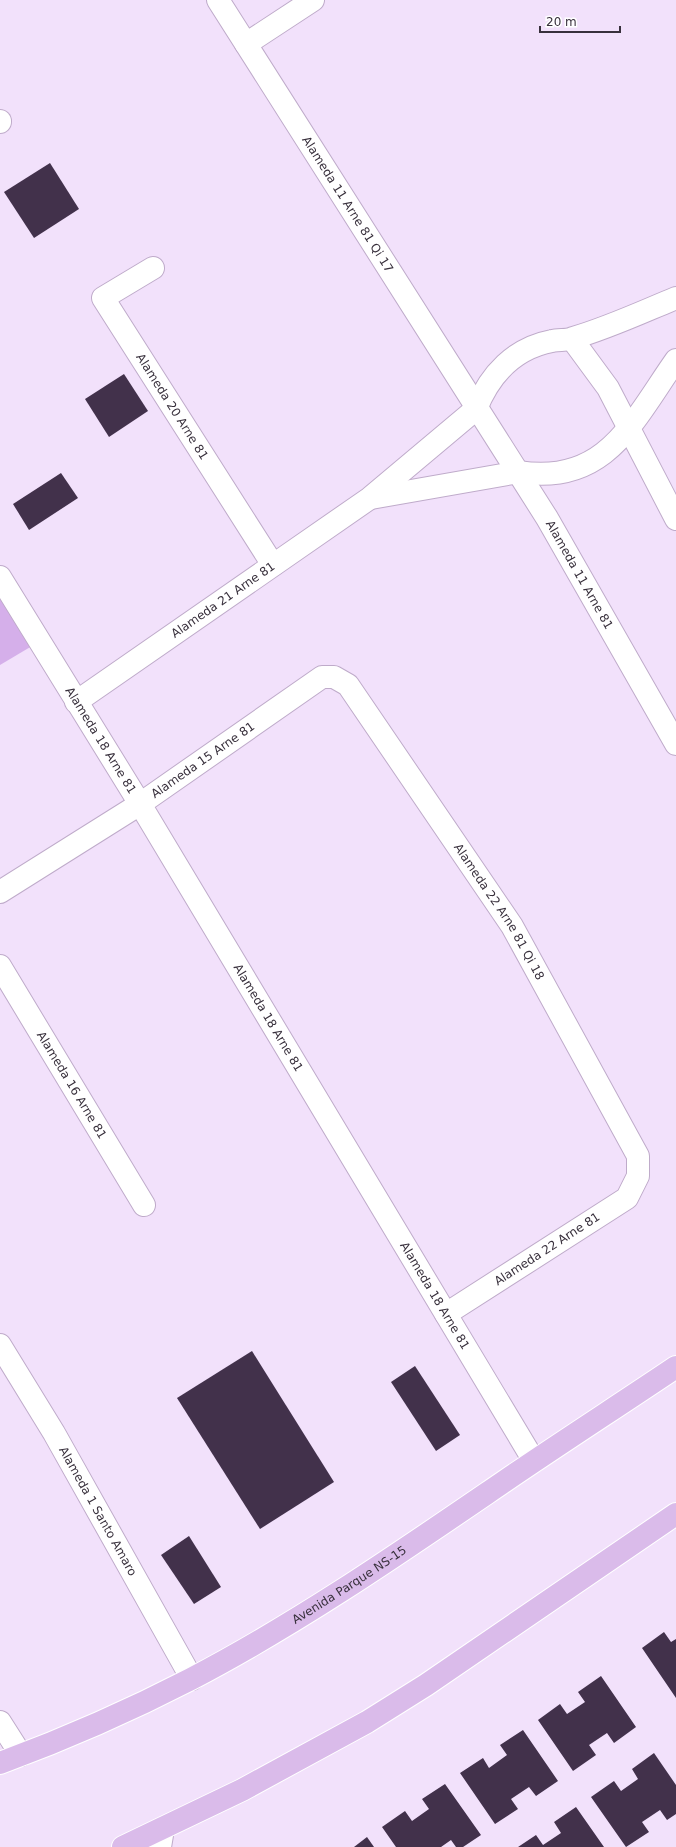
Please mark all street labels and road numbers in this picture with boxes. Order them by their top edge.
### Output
street label: Alameda 11 Arne 81 Qi 17 [299,134,396,275]
street label: Alameda 20 Arne 81 [133,351,211,462]
street label: Alameda 11 Arne 81 [543,518,616,632]
street label: Alameda 21 Arne 81 [169,559,278,641]
street label: Alameda 18 Arne 81 [63,684,139,796]
street label: Alameda 15 Arne 81 [148,719,257,801]
street label: Alameda 22 Arne 81 Qi 18 [451,841,547,982]
street label: Alameda 18 Arne 81 [231,961,306,1074]
street label: Alameda 16 Arne 81 [34,1029,109,1141]
street label: Alameda 22 Arne 81 [492,1210,602,1288]
street label: Alameda 18 Arne 81 [397,1239,472,1352]
street label: Alameda 1 Santo Amaro [56,1444,140,1578]
street label: Avenida Parque NS-15 [290,1543,409,1627]

